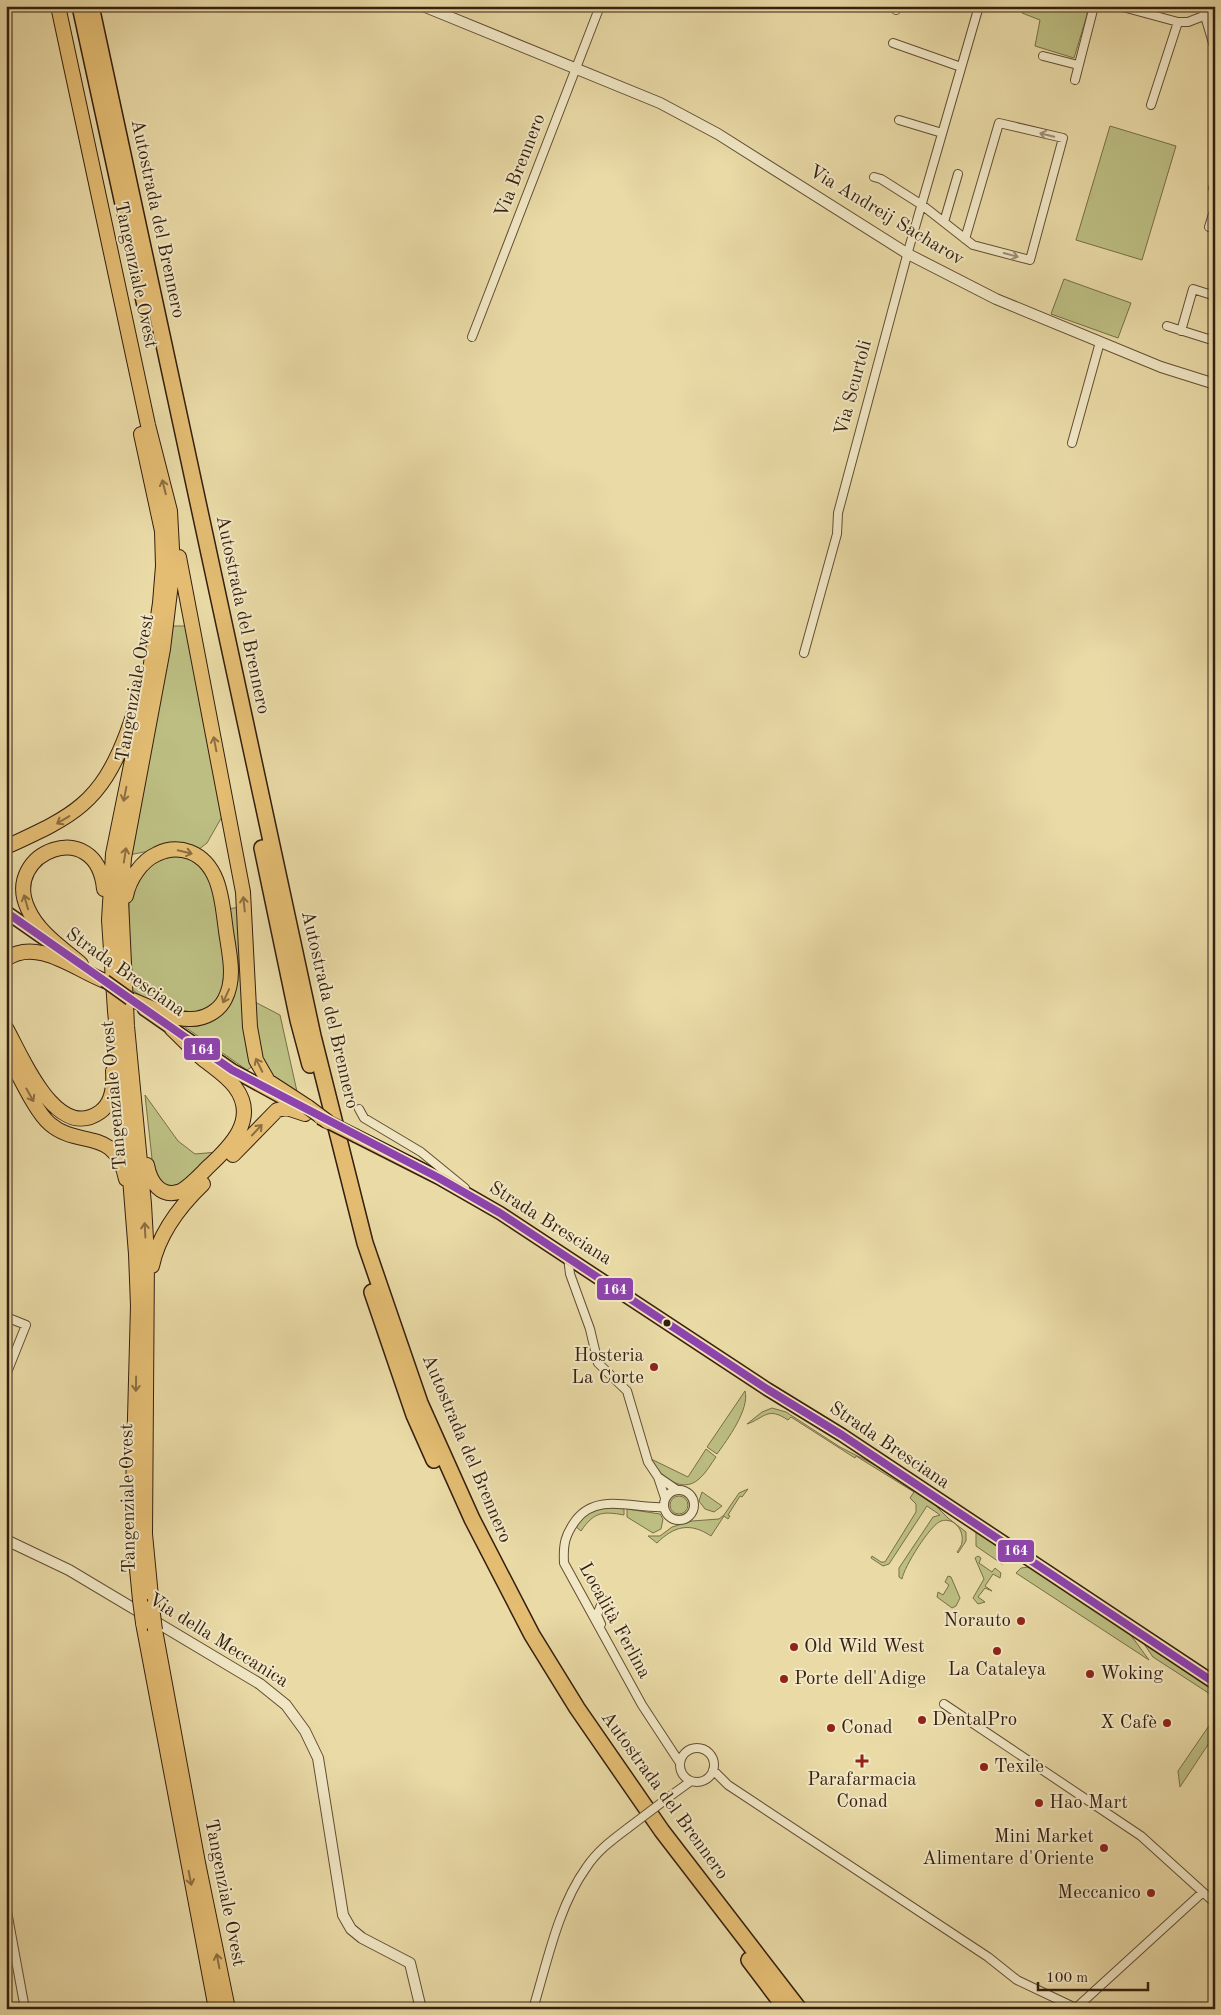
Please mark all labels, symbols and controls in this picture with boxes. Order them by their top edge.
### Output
street label: Via Brennero [492,111,550,221]
street label: Autostrada del Brennero [127,118,187,320]
one-way arrow [1040,129,1056,139]
street label: Via Andreij Sacharov [805,162,967,270]
street label: Tangenziale Ovest [110,200,160,350]
one-way arrow [1002,251,1018,260]
street label: Via Scurtoli [832,338,876,438]
one-way arrow [159,480,168,496]
street label: Autostrada del Brennero [212,514,272,716]
street label: Tangenziale Ovest [114,613,158,763]
one-way arrow [209,737,219,753]
one-way arrow [120,786,129,802]
one-way arrow [56,815,70,825]
one-way arrow [120,847,130,863]
one-way arrow [177,848,193,857]
one-way arrow [21,894,31,910]
one-way arrow [239,896,249,912]
street label: Autostrada del Brennero [297,909,361,1111]
street label: Strada Bresciana [62,925,189,1021]
one-way arrow [220,988,230,1003]
street label: Tangenziale Ovest [99,1020,131,1170]
line badge: 164 [183,1037,221,1061]
text: 164 [190,1043,214,1057]
one-way arrow [254,1058,263,1073]
one-way arrow [25,1087,35,1102]
one-way arrow [251,1123,263,1136]
street label: Strada Bresciana [485,1179,615,1270]
one-way arrow [141,1223,150,1239]
line badge: 164 [596,1277,634,1301]
text: 164 [603,1283,627,1297]
unlabelled marker [662,1318,672,1328]
place label: Hosteria La Corte [571,1347,645,1388]
street label: Autostrada del Brennero [418,1352,514,1546]
marker: Hosteria La Corte [648,1361,660,1373]
one-way arrow [131,1376,141,1392]
street label: Strada Bresciana [825,1399,953,1494]
street label: Tangenziale Ovest [118,1423,140,1573]
line badge: 164 [997,1539,1035,1563]
text: 164 [1004,1544,1028,1558]
street label: Località Ferlina [574,1560,654,1683]
street label: Via della Meccanica [145,1590,292,1692]
place label: Norauto [944,1612,1011,1631]
marker: Norauto [1015,1615,1027,1627]
place label: Old Wild West [804,1638,925,1657]
marker: Old Wild West [788,1641,800,1653]
marker: La Cataleya [991,1645,1003,1657]
place label: La Cataleya [948,1661,1047,1680]
place label: Woking [1100,1665,1164,1684]
marker: Woking [1084,1668,1096,1680]
place label: Porte dell'Adige [794,1670,926,1689]
marker: Porte dell'Adige [778,1673,790,1685]
street label: Autostrada del Brennero [597,1708,731,1884]
place label: DentalPro [932,1711,1017,1730]
marker: DentalPro [916,1714,928,1726]
place label: X Cafè [1100,1714,1157,1733]
marker: X Cafè [1161,1717,1173,1729]
place label: Conad [841,1719,893,1738]
marker: Conad [825,1722,837,1734]
marker: Parafarmacia Conad [856,1755,868,1767]
place label: Texile [994,1758,1044,1777]
marker: Texile [978,1761,990,1773]
place label: Parafarmacia Conad [807,1771,917,1812]
place label: Hao Mart [1049,1794,1128,1813]
marker: Hao Mart [1033,1797,1045,1809]
street label: Tangenziale Ovest [200,1818,248,1968]
place label: Mini Market Alimentare d'Oriente [922,1828,1094,1869]
marker: Mini Market Alimentare d'Oriente [1098,1842,1110,1854]
one-way arrow [186,1869,196,1885]
place label: Meccanico [1057,1884,1141,1903]
marker: Meccanico [1145,1887,1157,1899]
one-way arrow [213,1953,223,1969]
scale bar [1038,1960,1148,1992]
text: 100 m [1046,1971,1088,1986]

